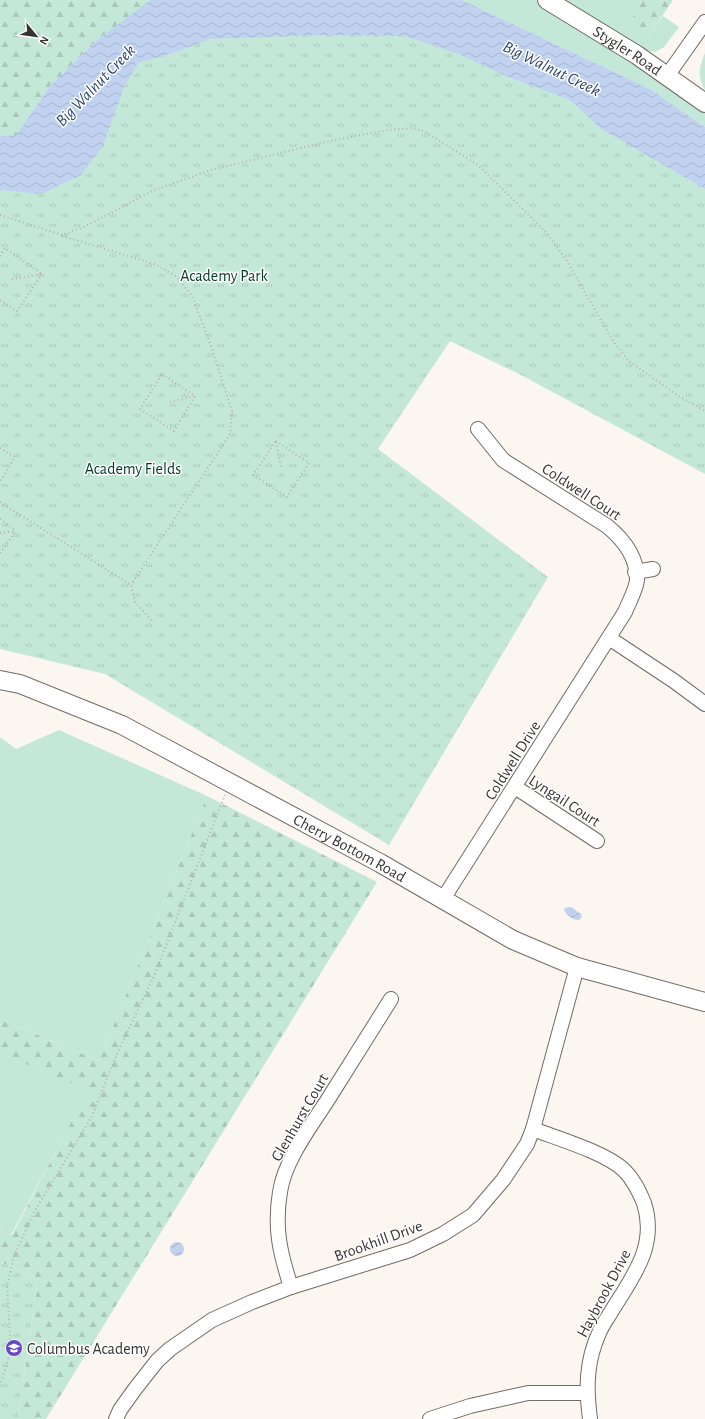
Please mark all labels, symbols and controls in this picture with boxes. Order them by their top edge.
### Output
north arrow [16,16,56,56]
street label: Stygler Road [590,23,664,79]
text: N [38,35,51,47]
water label: Big Walnut Creek [500,38,603,99]
water label: Big Walnut Creek [52,41,138,129]
park label: Academy Park [180,268,268,285]
street label: Coldwell Court [539,460,624,523]
park label: Academy Fields [85,461,181,478]
street label: Coldwell Drive [482,718,543,803]
street label: Lyngail Court [526,772,603,830]
street label: Cherry Bottom Road [291,811,408,885]
street label: Glenhurst Court [268,1071,331,1164]
street label: Brookhill Drive [332,1218,425,1264]
street label: Haybrook Drive [574,1247,635,1340]
school or university icon: Columbus Academy [4,1338,24,1358]
place label: Columbus Academy [27,1341,150,1358]

